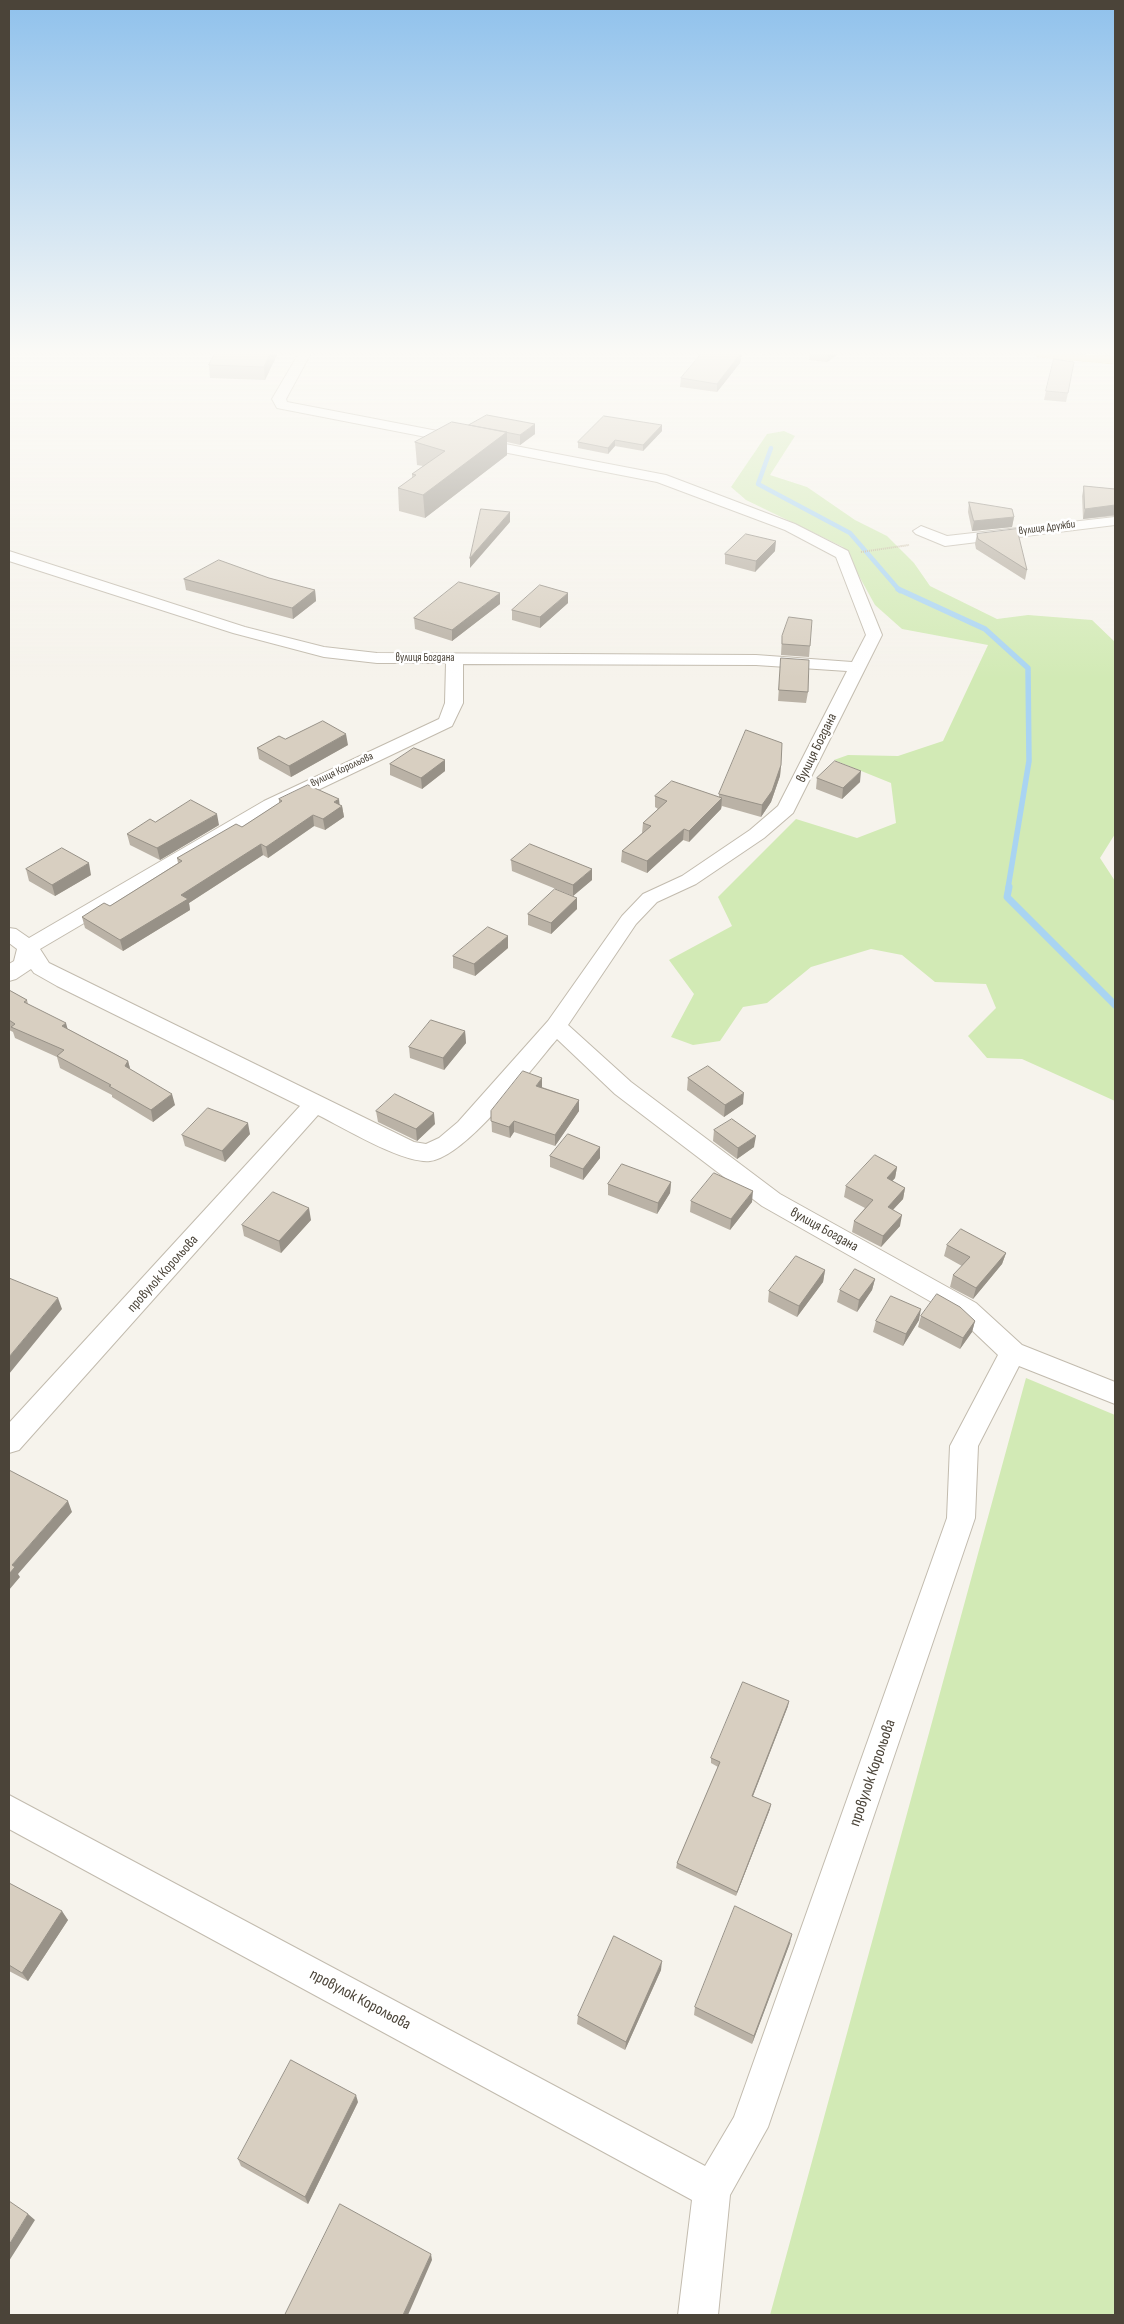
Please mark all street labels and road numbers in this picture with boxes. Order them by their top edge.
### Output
street label: вулиця Дружби [1018,518,1076,538]
street label: вулиця Богдана [396,651,454,665]
street label: вулиця Богдана [793,711,841,785]
street label: вулиця Корольова [308,750,376,790]
street label: вулиця Богдана [787,1204,861,1256]
street label: провулок Корольова [124,1232,202,1316]
street label: провулок Корольова [846,1717,900,1829]
street label: провулок Корольова [306,1965,414,2035]

